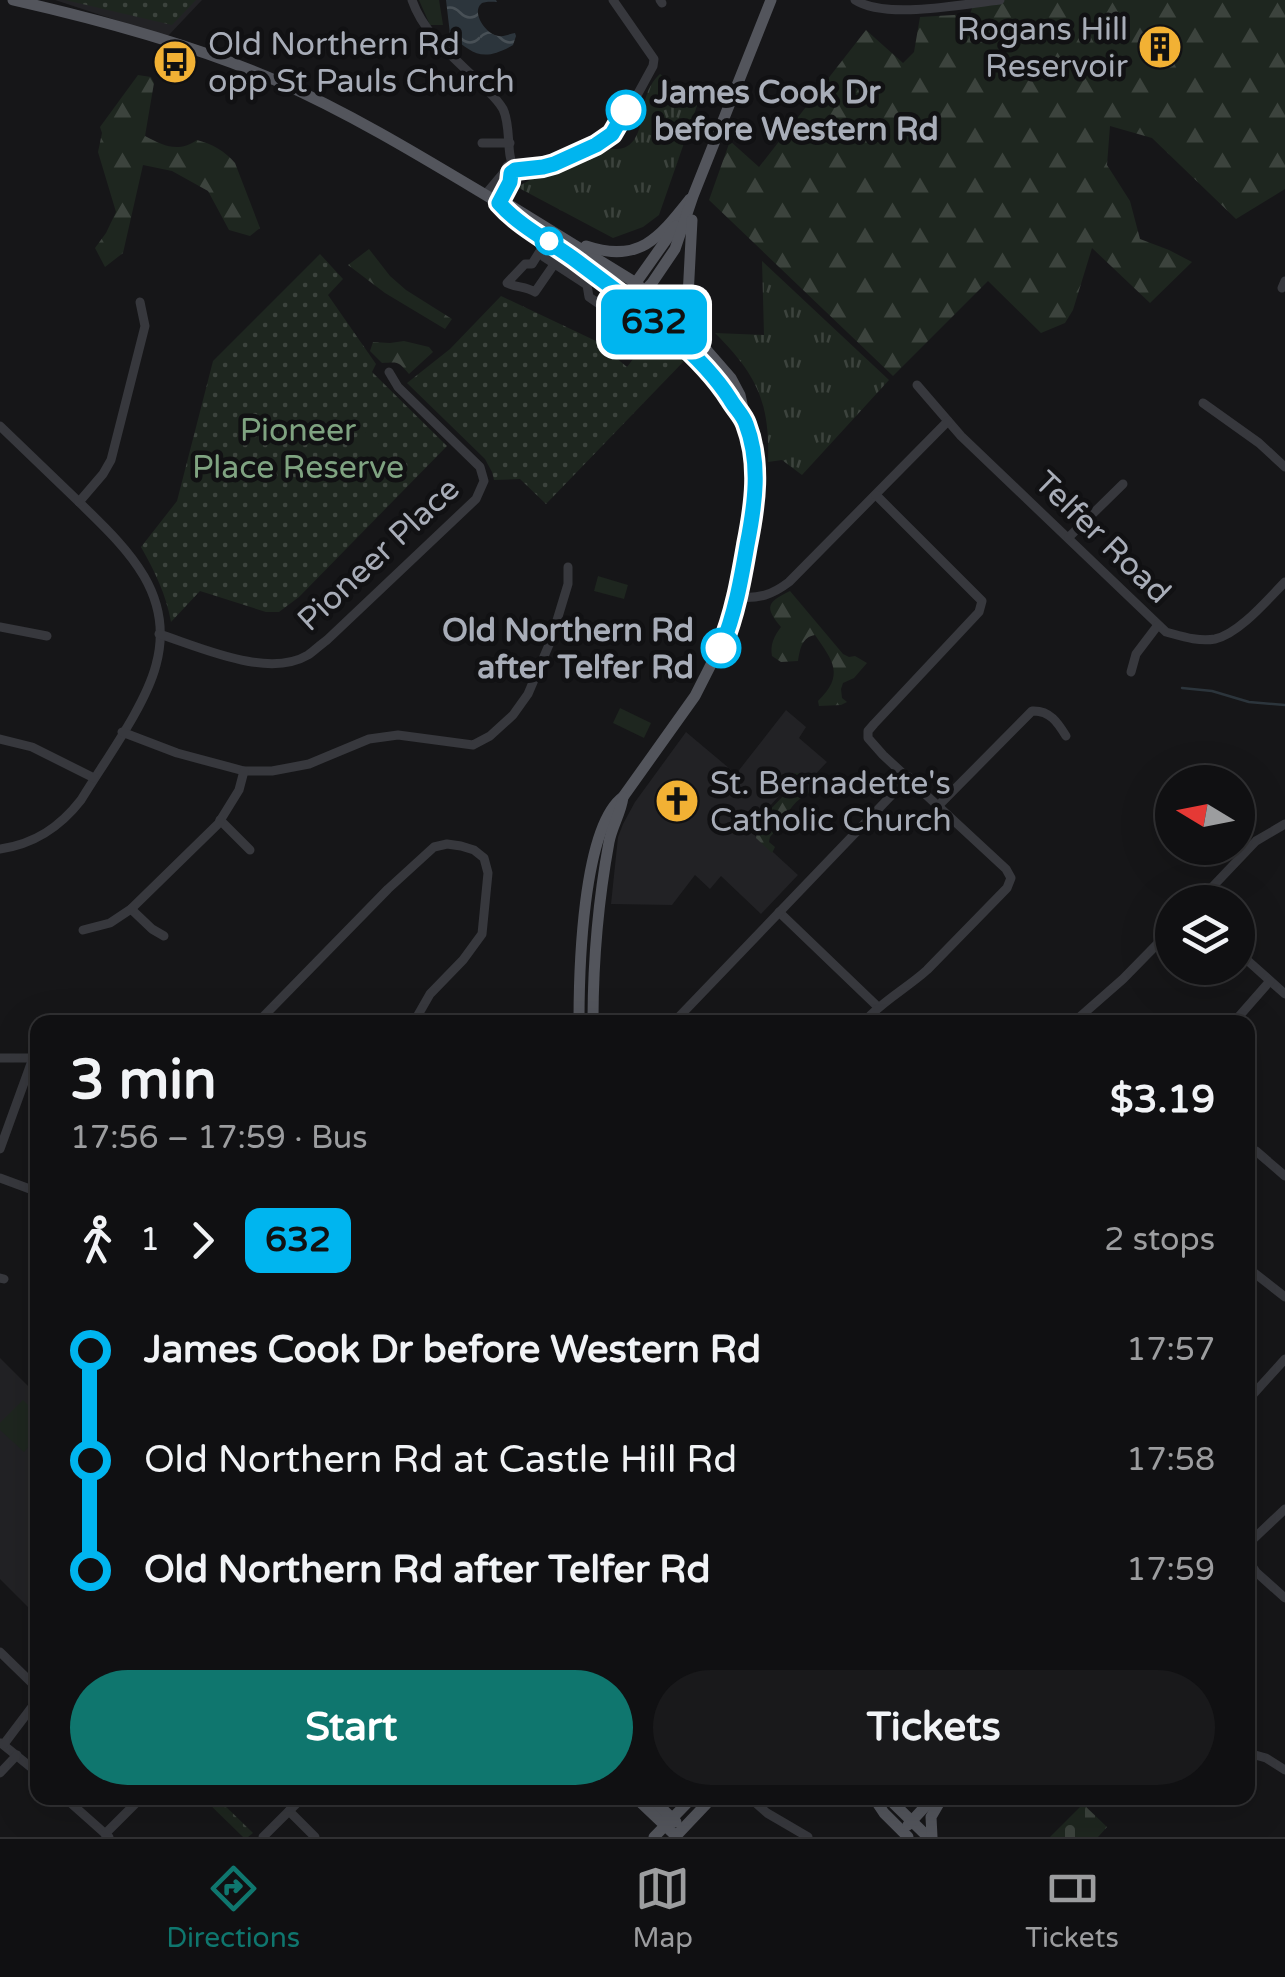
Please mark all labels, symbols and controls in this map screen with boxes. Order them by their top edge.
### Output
place label: Rogans Hill Reservoir [957,11,1129,86]
building icon: Rogans Hill Reservoir [1137,24,1183,70]
place label: Old Northern Rd opp St Pauls Church [208,26,515,101]
bus stop icon: Old Northern Rd opp St Pauls Church [152,39,198,85]
place label: James Cook Dr before Western Rd [653,74,939,149]
marker: James Cook Dr before Western Rd [607,91,645,129]
unlabelled marker [536,228,562,254]
line badge: 632 [596,290,712,354]
text: 632 [621,301,687,343]
park label: Pioneer Place Reserve [192,412,404,487]
street label: Telfer Road [1027,464,1178,612]
street label: Pioneer Place [290,470,467,639]
place label: Old Northern Rd after Telfer Rd [442,612,694,687]
marker: Old Northern Rd after Telfer Rd [702,629,740,667]
place label: St. Bernadette's Catholic Church [710,765,952,840]
north arrow [1155,765,1255,865]
map controls [1155,765,1255,985]
church icon: St. Bernadette's Catholic Church [654,778,700,824]
button: layers [1155,885,1255,985]
text: 3 min [70,1048,217,1114]
text: $3.19 [1110,1077,1215,1123]
text: 17:56 – 17:59 · Bus [70,1119,368,1157]
icon: walk [70,1213,125,1268]
icon: forward [175,1213,230,1268]
text: 632 [265,1219,331,1261]
text: 1 [140,1221,160,1259]
text: 2 stops [1104,1221,1215,1259]
text: James Cook Dr before Western Rd [144,1327,761,1373]
text: 17:57 [1126,1331,1215,1369]
text: Old Northern Rd at Castle Hill Rd [144,1437,737,1483]
text: 17:58 [1126,1441,1215,1479]
text: Old Northern Rd after Telfer Rd [144,1547,710,1593]
text: 17:59 [1126,1551,1215,1589]
button: Start [70,1670,633,1785]
button: Tickets [653,1670,1215,1785]
tab: Directions [166,1861,300,1955]
tab: Map [632,1861,693,1955]
tab: Tickets [1025,1861,1119,1955]

